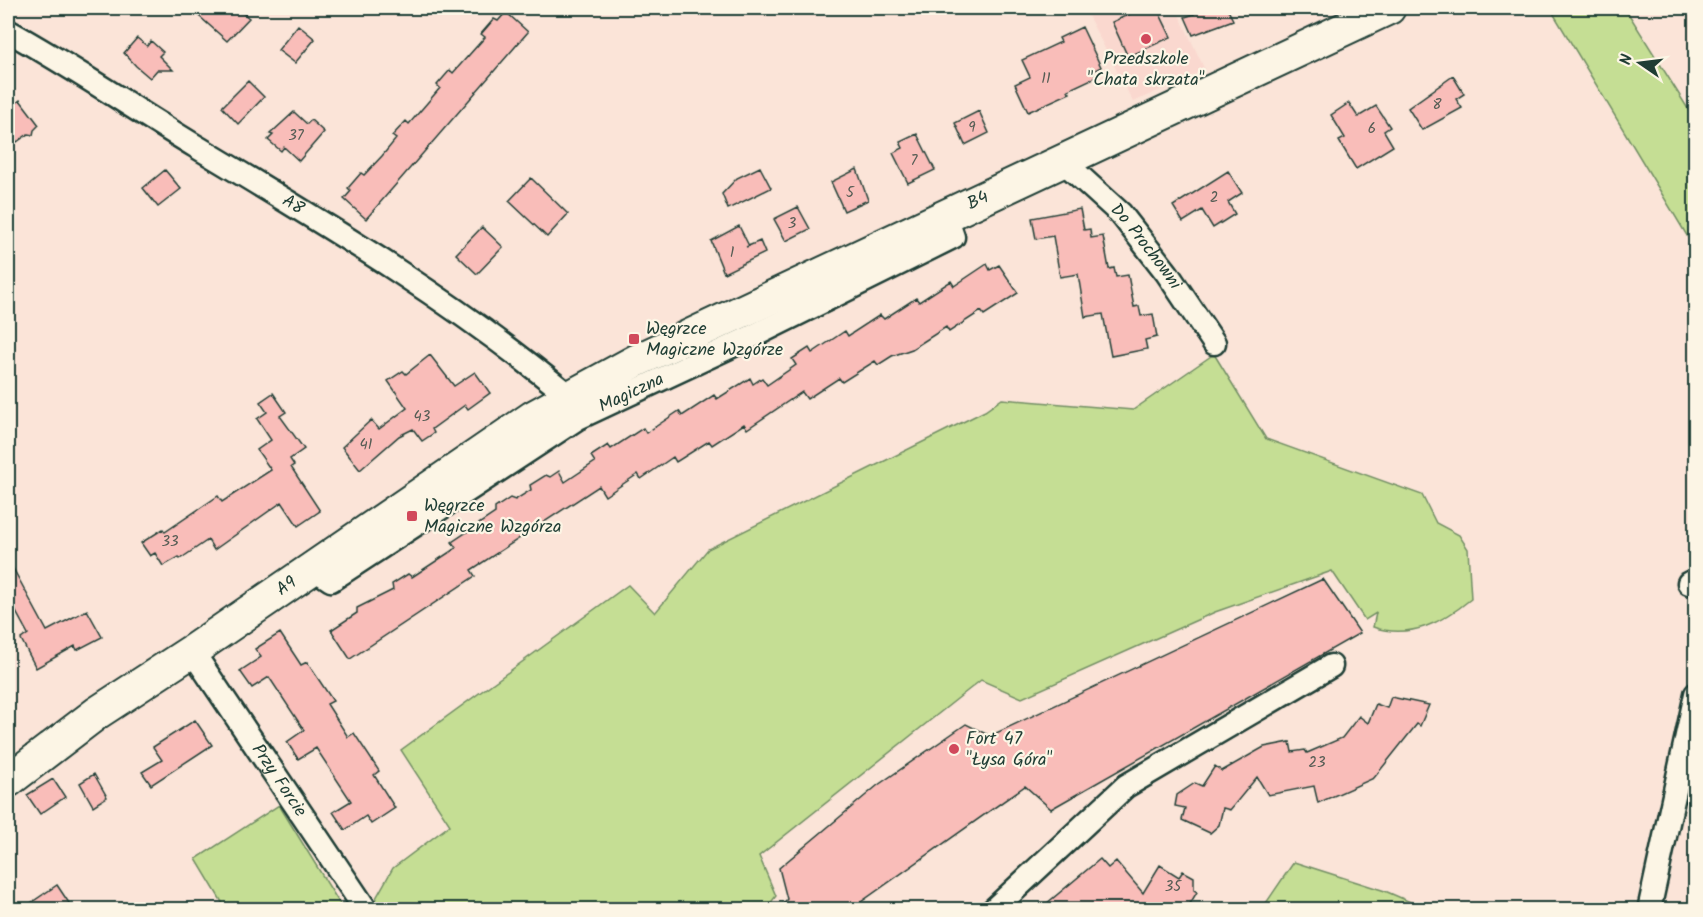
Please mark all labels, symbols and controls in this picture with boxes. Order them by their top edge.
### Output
marker: Przedszkole "Chata skrzata" [1139,32,1153,46]
north arrow [1610,33,1670,93]
place label: Przedszkole "Chata skrzata" [1087,45,1205,95]
text: N [1614,52,1640,68]
house number: 11 [1041,67,1051,91]
house number: 8 [1432,93,1442,117]
house number: 9 [968,116,976,140]
house number: 6 [1368,117,1376,141]
house number: 37 [288,124,305,148]
house number: 7 [911,149,919,173]
house number: 5 [846,181,855,205]
street label: B4 [962,183,994,218]
house number: 2 [1210,186,1218,210]
street label: A8 [276,187,310,223]
street label: Do Prochowni [1103,196,1189,296]
house number: 3 [788,212,797,236]
house number: 1 [730,241,735,265]
place label: Węgrzce Magiczne Wzgórze [646,315,783,365]
marker: Węgrzce Magiczne Wzgórze [627,332,641,346]
street label: Magiczna [594,365,669,421]
house number: 43 [414,405,431,429]
house number: 41 [360,433,373,457]
place label: Węgrzce Magiczne Wzgórza [424,492,561,542]
marker: Węgrzce Magiczne Wzgórza [405,509,419,523]
house number: 33 [161,530,179,554]
street label: A9 [270,569,303,604]
place label: Fort 47 "Łysa Góra" [966,725,1053,775]
street label: Przy Forcie [244,738,314,823]
marker: Fort 47 "Łysa Góra" [947,742,961,756]
house number: 23 [1308,751,1326,775]
house number: 35 [1165,875,1182,899]

